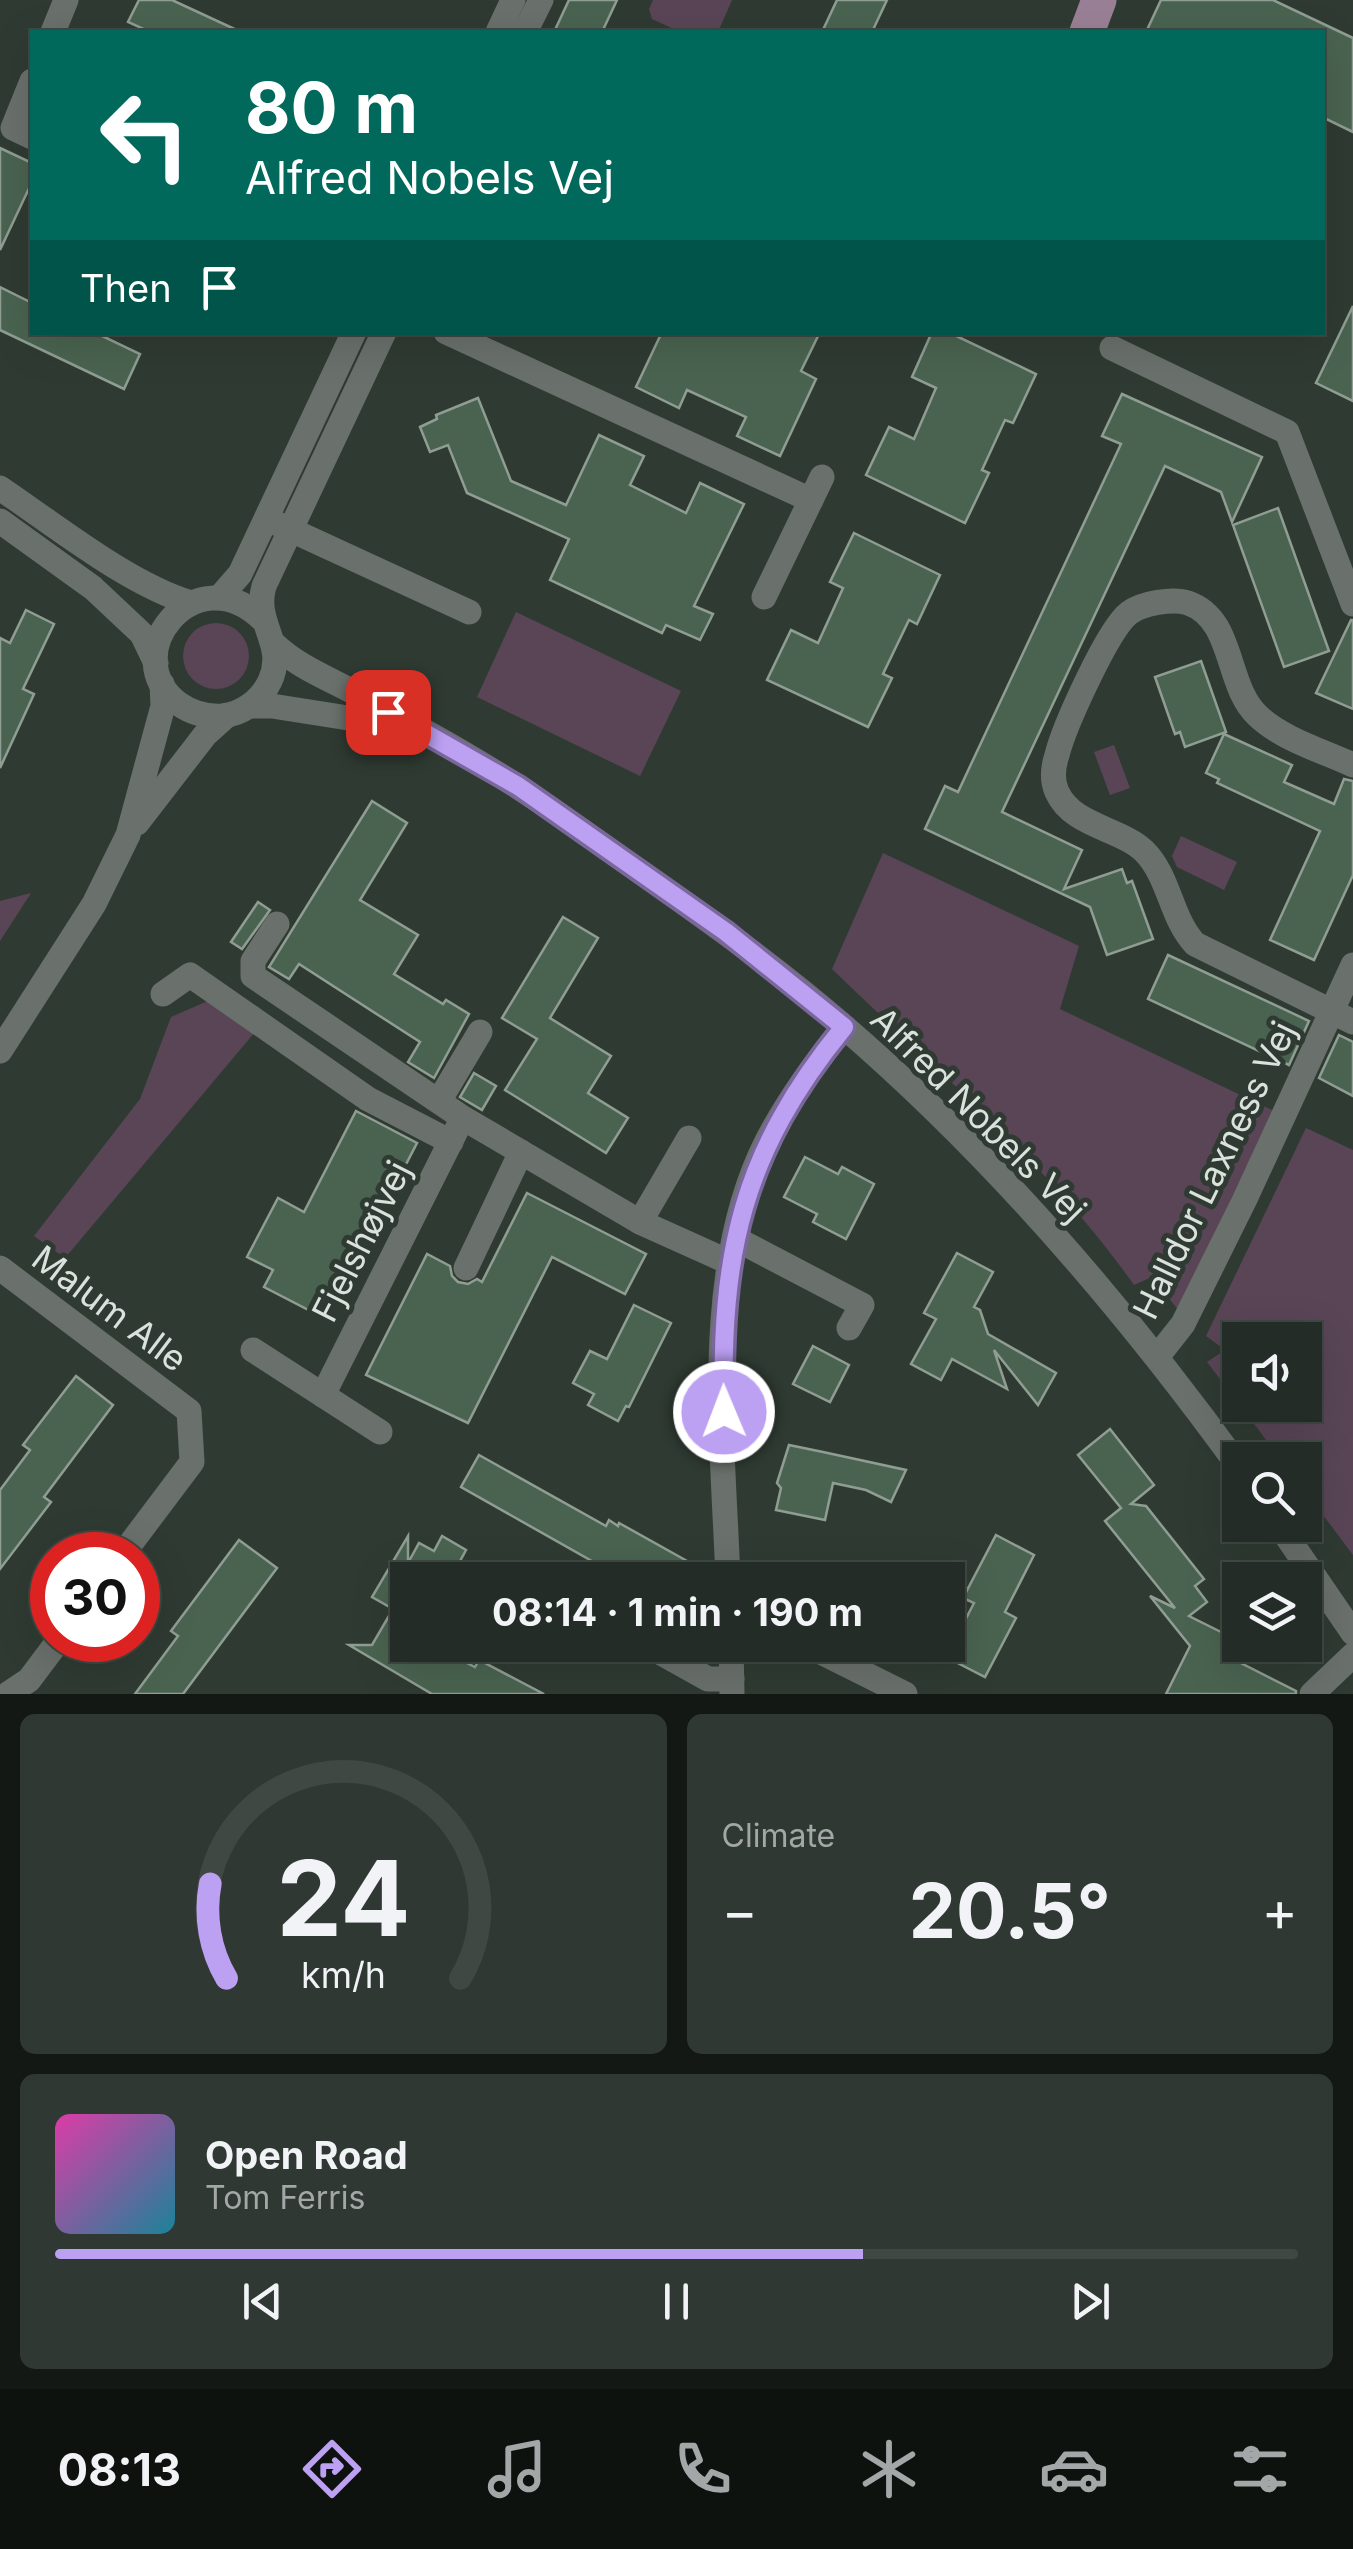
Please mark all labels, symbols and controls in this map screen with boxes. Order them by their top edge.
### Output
text: 80 m [245,65,418,150]
icon: left [80,70,210,200]
text: Alfred Nobels Vej [245,150,614,205]
icon: arrive [192,260,247,315]
text: Then [80,265,172,311]
pin [346,670,431,755]
icon: arrive [361,685,416,740]
street label: Alfred Nobels Vej [863,998,1095,1230]
street label: Halldor Laxness Vej [1124,1014,1304,1326]
street label: Fjelshøjvej [303,1154,419,1328]
street label: Malum Alle [25,1236,195,1380]
map controls [1222,1322,1322,1662]
button: sound [1222,1322,1322,1422]
position arrow [672,1360,776,1464]
button: search [1222,1442,1322,1542]
speed limit sign: 30 [30,1532,160,1662]
button: layers [1222,1562,1322,1662]
text: 08:14 · 1 min · 190 m [492,1589,863,1635]
text: Climate [722,1816,835,1855]
text: 24 [276,1835,410,1961]
text: 20.5° [909,1865,1111,1956]
text: − [722,1878,758,1944]
text: + [1262,1878,1298,1944]
text: km/h [301,1953,386,1997]
text: Open Road [205,2132,408,2178]
text: Tom Ferris [205,2178,365,2217]
icon: previous [235,2274,290,2329]
icon: pause [649,2274,704,2329]
icon: next [1063,2274,1118,2329]
icon: directions [297,2434,367,2504]
icon: music [482,2434,552,2504]
icon: phone [668,2434,738,2504]
icon: climate [854,2434,924,2504]
icon: car [1039,2434,1109,2504]
icon: filters [1225,2434,1295,2504]
text: 08:13 [58,2442,181,2497]

